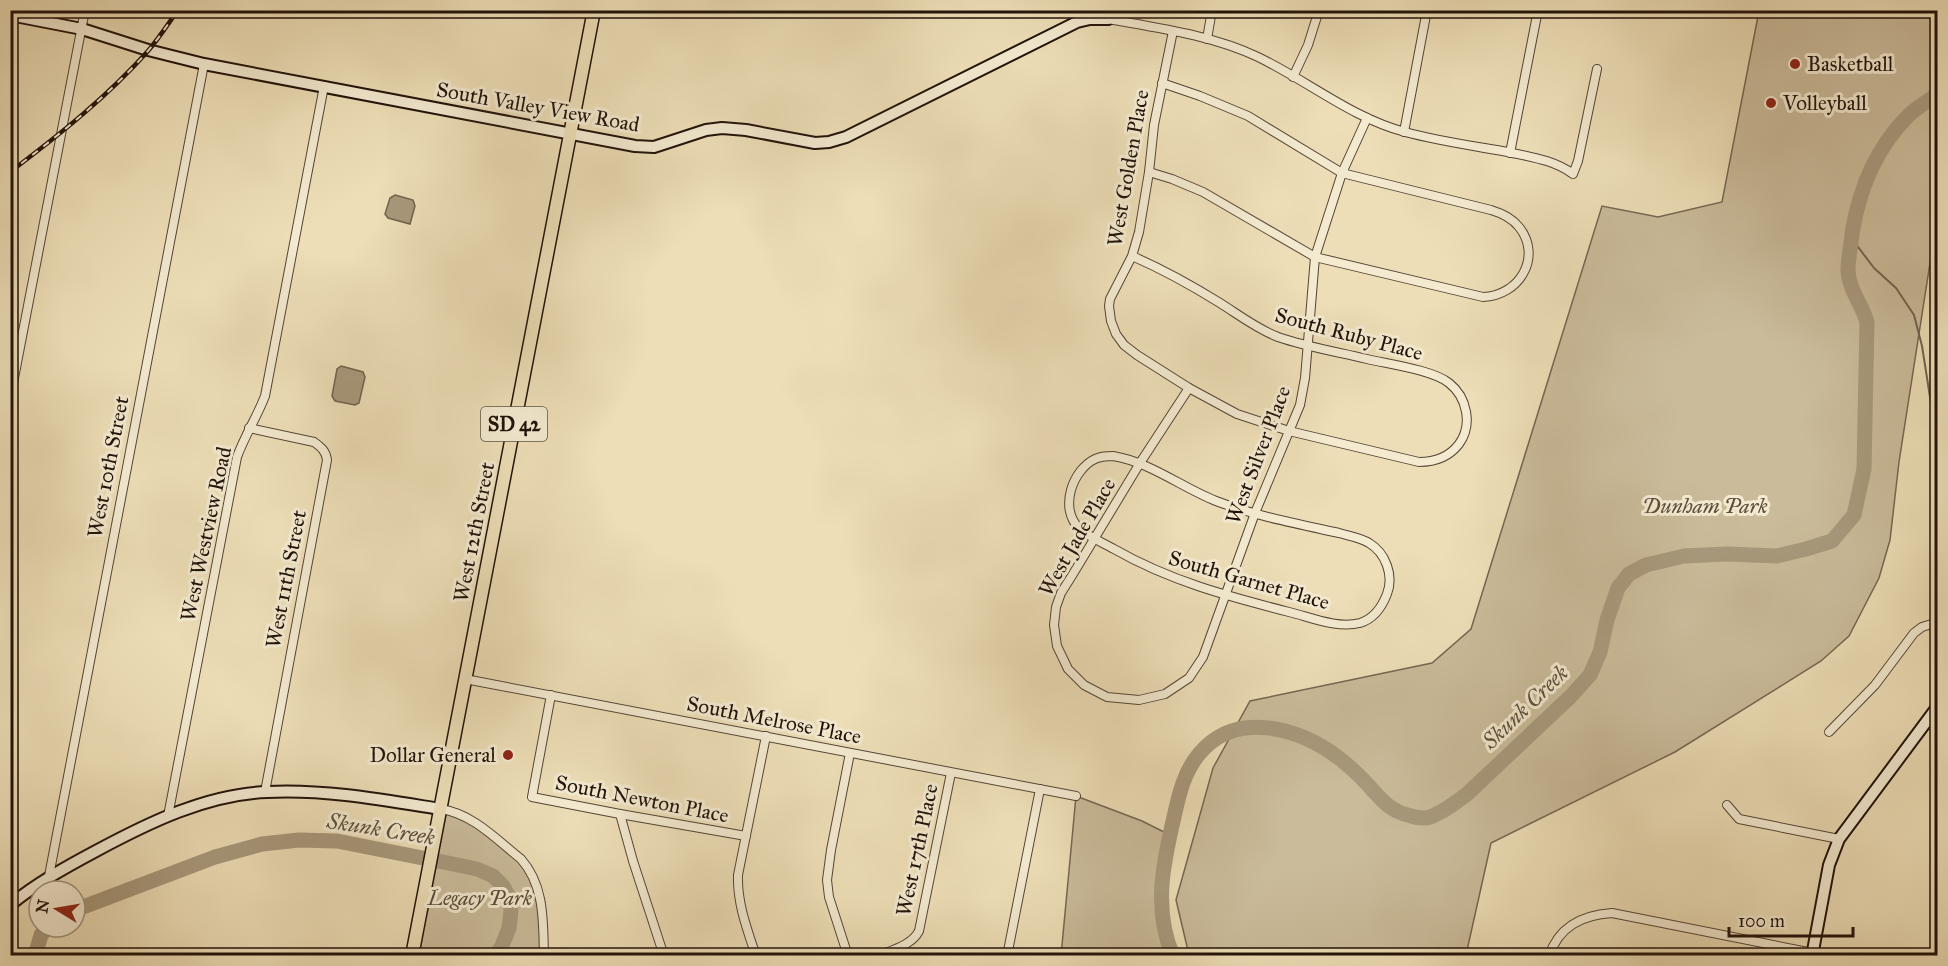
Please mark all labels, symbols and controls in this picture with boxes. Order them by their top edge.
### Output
place label: Basketball [1807,51,1894,77]
marker: Basketball [1788,57,1802,71]
street label: South Valley View Road [434,76,642,138]
street label: West Golden Place [1101,87,1155,248]
place label: Volleyball [1782,90,1867,116]
marker: Volleyball [1764,96,1778,110]
street label: South Ruby Place [1272,302,1426,366]
street label: West Silver Place [1220,382,1296,528]
street label: West 10th Street [82,393,135,540]
road number: SD 42 [481,407,547,441]
street label: West Westview Road [175,444,237,624]
street label: West 12th Street [448,459,500,604]
street label: West Jade Place [1033,473,1121,601]
park label: Dunham Park [1642,493,1768,519]
street label: West 11th Street [260,507,312,650]
street label: South Garnet Place [1166,545,1333,615]
water label: Skunk Creek [1476,659,1574,755]
street label: South Melrose Place [685,690,864,750]
place label: Dollar General [370,742,496,768]
marker: Dollar General [501,748,515,762]
street label: South Newton Place [553,769,731,829]
street label: West 17th Place [890,781,944,919]
water label: Skunk Creek [324,807,437,851]
north arrow [27,879,87,939]
park label: Legacy Park [427,885,533,911]
text: N [32,897,53,915]
scale bar [1729,900,1854,938]
text: 100 m [1738,910,1785,932]

